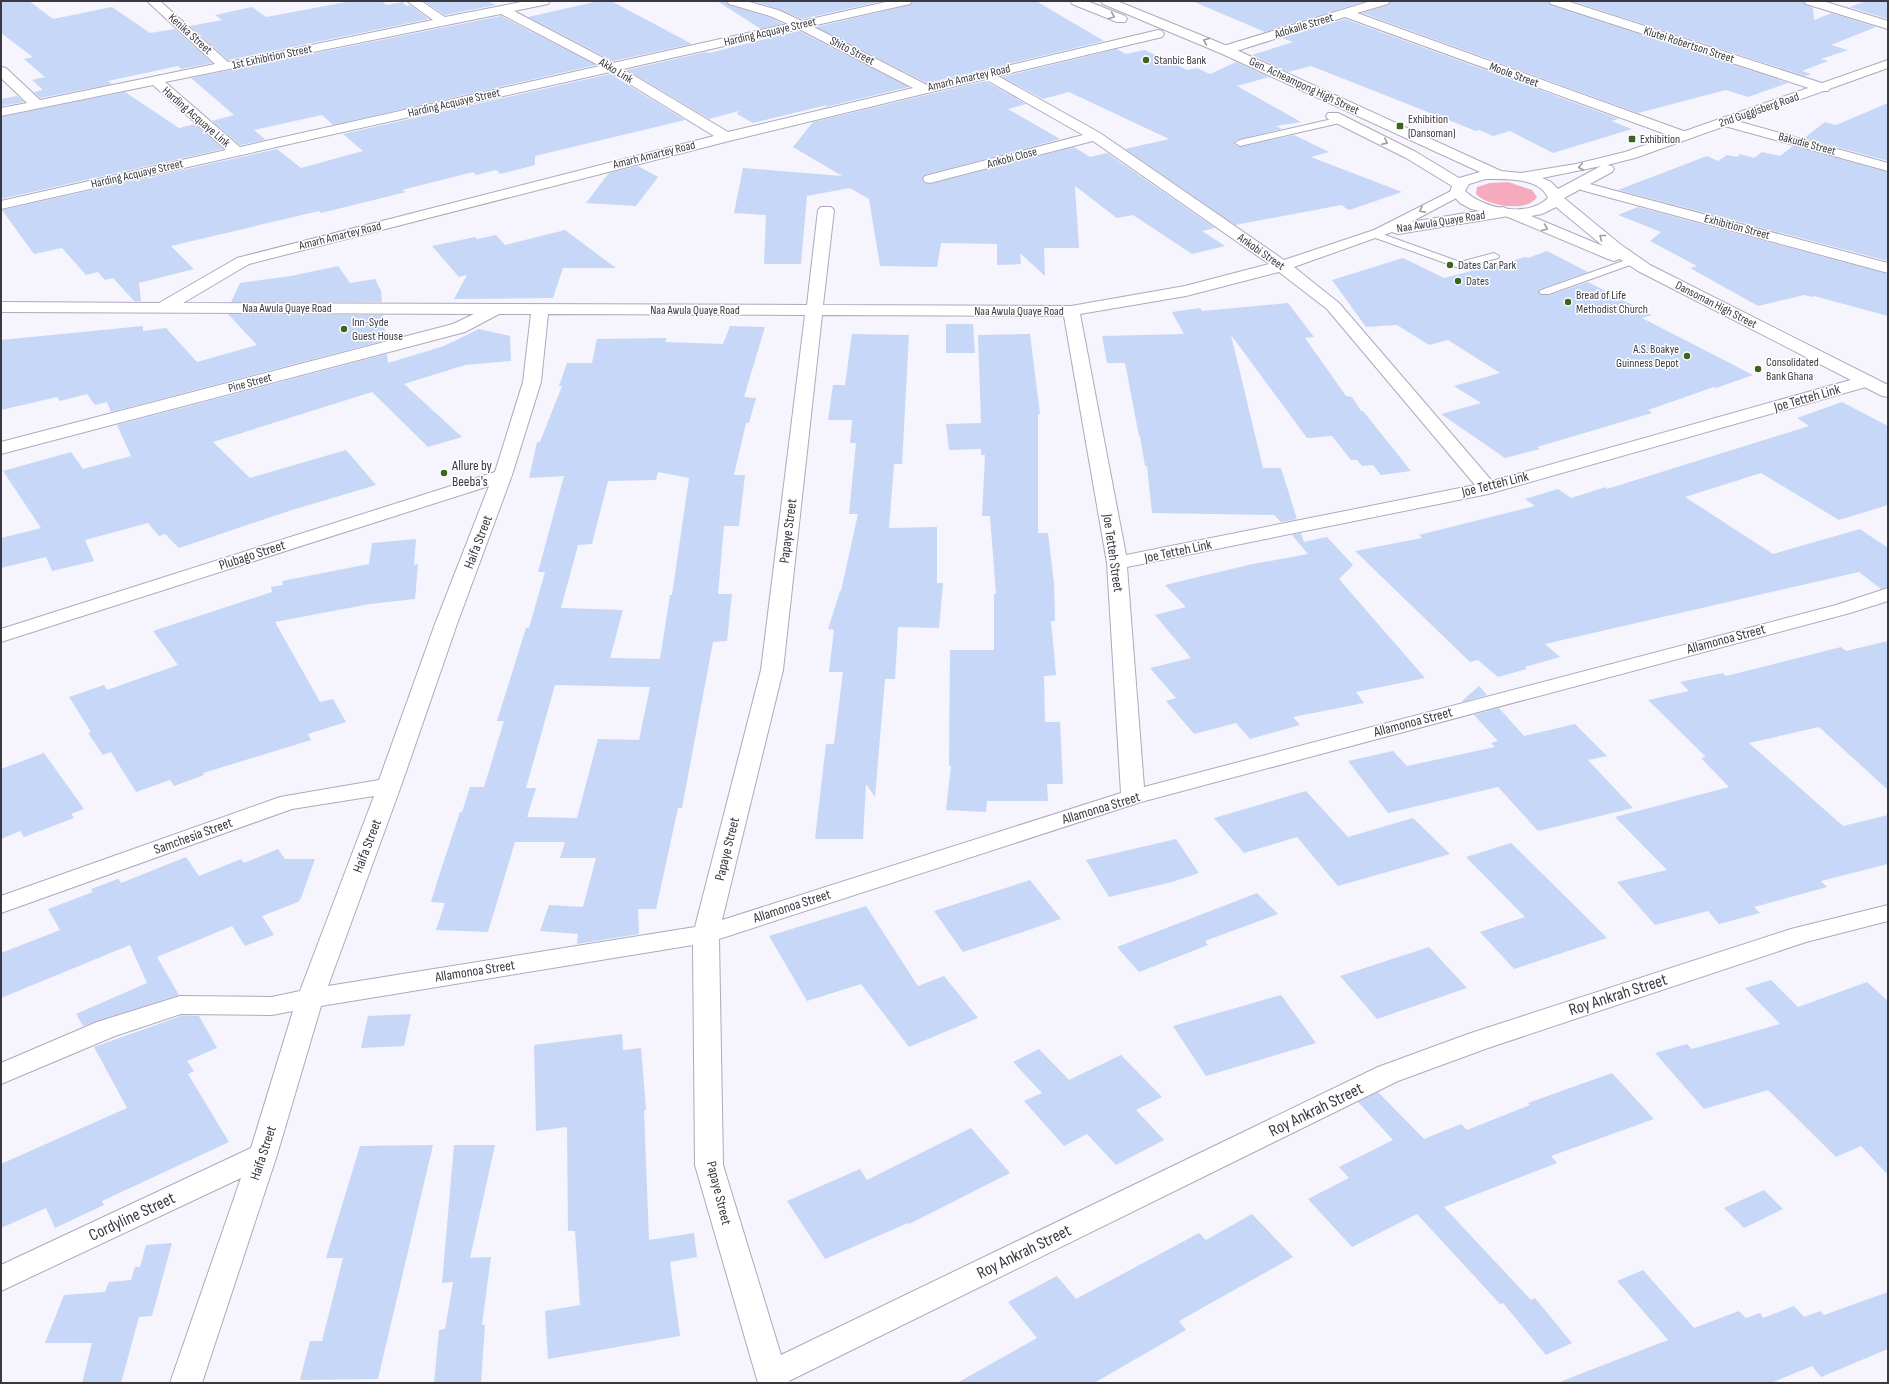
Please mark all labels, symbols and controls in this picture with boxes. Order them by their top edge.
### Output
street label: Kenika Street [165,10,215,58]
street label: Adokaile Street [1272,10,1336,42]
one-way arrow [1109,11,1116,19]
street label: Harding Acquaye Street [722,14,818,50]
street label: Klutei Robertson Street [1642,23,1736,67]
street label: Shito Street [827,33,877,69]
one-way arrow [1203,38,1210,46]
street label: 1st Exhibition Street [231,41,314,73]
place label: Stanbic Bank [1154,53,1207,68]
street label: Akko Link [595,54,636,87]
street label: Gen. Acheampong High Street [1247,54,1362,118]
marker: Stanbic Bank [1141,55,1151,65]
street label: Moole Street [1487,59,1541,91]
street label: Amarh Amartey Road [925,61,1012,95]
street label: Harding Acquaye Link [159,83,233,151]
street label: Harding Acquaye Street [406,85,502,121]
street label: 2nd Guggisberg Road [1717,89,1801,131]
place label: Exhibition (Dansoman) [1408,112,1456,141]
marker: Exhibition (Dansoman) [1395,121,1405,131]
street label: Bakudie Street [1777,129,1838,159]
place label: Exhibition [1640,132,1680,147]
marker: Exhibition [1627,134,1637,144]
one-way arrow [1381,137,1388,144]
street label: Amarh Amartey Road [610,138,697,173]
street label: Ankobi Close [984,144,1039,172]
street label: Harding Acquaye Street [89,156,185,192]
one-way arrow [1578,162,1584,170]
one-way arrow [1419,205,1427,213]
street label: Naa Awula Quaye Road [1396,208,1486,236]
street label: Exhibition Street [1703,211,1772,243]
street label: Amarh Amartey Road [296,219,383,254]
one-way arrow [1541,223,1548,231]
street label: Ankobi Street [1234,230,1288,274]
one-way arrow [1599,234,1606,241]
place label: Dates Car Park [1458,258,1517,273]
marker: Dates Car Park [1445,260,1455,270]
place label: Dates [1466,274,1489,289]
marker: Dates [1453,276,1463,286]
street label: Dansoman High Street [1673,278,1760,332]
place label: Bread of Life Methodist Church [1576,288,1648,317]
marker: Bread of Life Methodist Church [1563,297,1573,307]
street label: Naa Awula Quaye Road [242,301,332,316]
street label: Naa Awula Quaye Road [650,303,740,318]
street label: Naa Awula Quaye Road [974,304,1064,319]
place label: Inn-Syde Guest House [352,315,403,344]
marker: Inn-Syde Guest House [339,324,349,334]
place label: A.S. Boakye Guinness Depot [1616,342,1679,371]
marker: A.S. Boakye Guinness Depot [1682,351,1692,361]
place label: Consolidated Bank Ghana [1766,355,1819,384]
marker: Consolidated Bank Ghana [1753,364,1763,374]
street label: Pine Street [227,370,274,396]
street label: Joe Tetteh Link [1771,380,1843,416]
place label: Allure by Beeba's [451,457,493,490]
street label: Joe Tetteh Link [1459,467,1531,501]
marker: Allure by Beeba's [439,468,449,478]
street label: Papaye Street [776,498,800,564]
street label: Joe Tetteh Street [1099,512,1127,593]
street label: Haifa Street [460,513,496,571]
street label: Joe Tetteh Link [1142,535,1214,567]
street label: Plubago Street [217,536,287,574]
street label: Allamonoa Street [1684,620,1767,658]
street label: Allamonoa Street [1371,703,1454,741]
street label: Allamonoa Street [1059,788,1142,828]
street label: Samchesia Street [151,814,235,858]
street label: Papaye Street [711,815,743,883]
street label: Haifa Street [349,817,385,875]
street label: Allamonoa Street [750,885,833,927]
street label: Allamonoa Street [433,956,516,986]
street label: Roy Ankrah Street [1566,970,1670,1020]
street label: Roy Ankrah Street [1266,1079,1366,1141]
street label: Haifa Street [246,1124,280,1182]
street label: Papaye Street [703,1159,735,1227]
street label: Cordyline Street [86,1188,178,1246]
street label: Roy Ankrah Street [974,1221,1074,1283]

